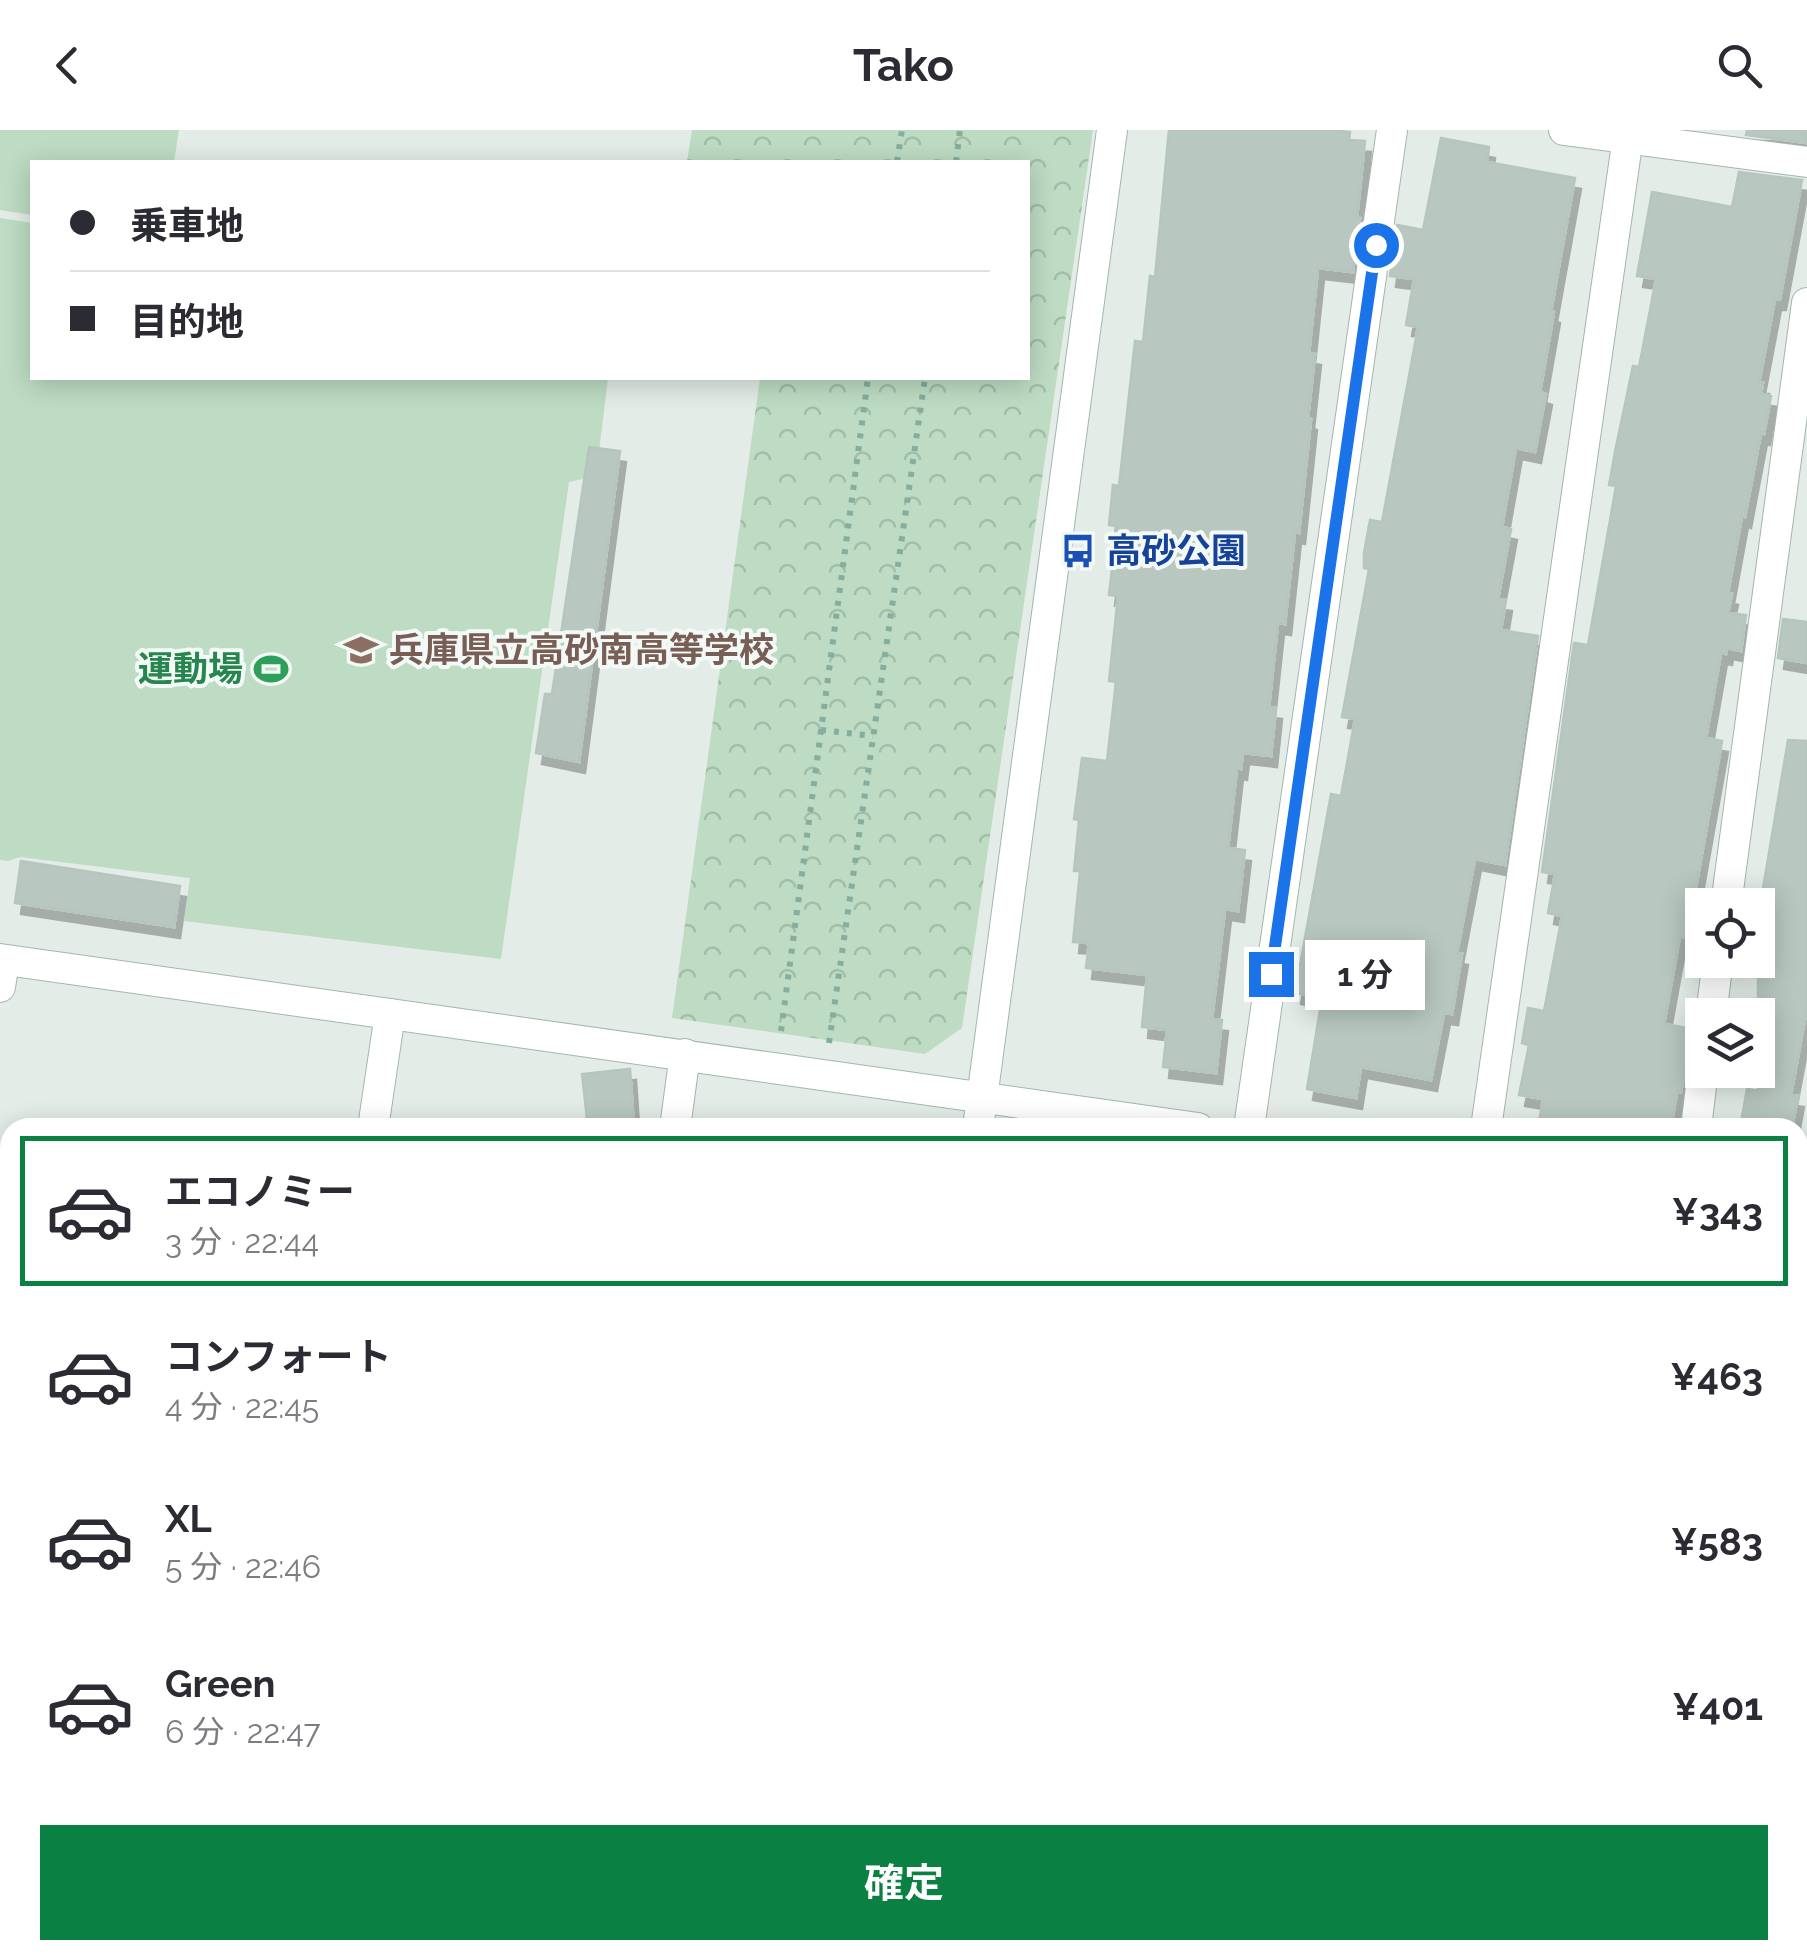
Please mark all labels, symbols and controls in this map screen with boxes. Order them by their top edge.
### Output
icon: back [40,38,95,93]
icon: search [1712,38,1767,93]
text: Tako [853,39,954,92]
text: 乗車地 [130,203,244,248]
route start [1354,223,1399,268]
text: 目的地 [130,299,244,344]
place label: 高砂公園 [1106,530,1246,571]
bus stop icon: 高砂公園 [1059,532,1097,570]
place label: 兵庫県立高砂南高等学校 [389,629,774,670]
school or university icon: 兵庫県立高砂南高等学校 [342,631,380,669]
place label: 運動場 [138,648,243,689]
sports icon: 運動場 [252,650,290,688]
map controls [1685,888,1775,1088]
button: locate [1685,888,1775,978]
callout: 1 分 [1306,939,1426,1009]
route end [1249,952,1294,997]
text: 1 分 [1337,956,1393,993]
button: layers [1685,998,1775,1088]
icon: car [45,1166,135,1256]
text: エコノミー [165,1169,355,1214]
text: ¥343 [1672,1189,1763,1234]
text: 3 分 · 22:44 [165,1223,319,1260]
icon: car [45,1331,135,1421]
text: コンフォート [165,1334,392,1379]
text: ¥463 [1670,1354,1763,1399]
text: 4 分 · 22:45 [165,1388,319,1425]
icon: car [45,1496,135,1586]
text: XL [165,1496,212,1541]
text: ¥583 [1671,1519,1763,1564]
text: 5 分 · 22:46 [165,1548,321,1585]
icon: car [45,1661,135,1751]
text: Green [165,1661,275,1706]
text: ¥401 [1672,1684,1763,1729]
text: 6 分 · 22:47 [165,1713,321,1750]
button: 確定 [40,1825,1768,1940]

